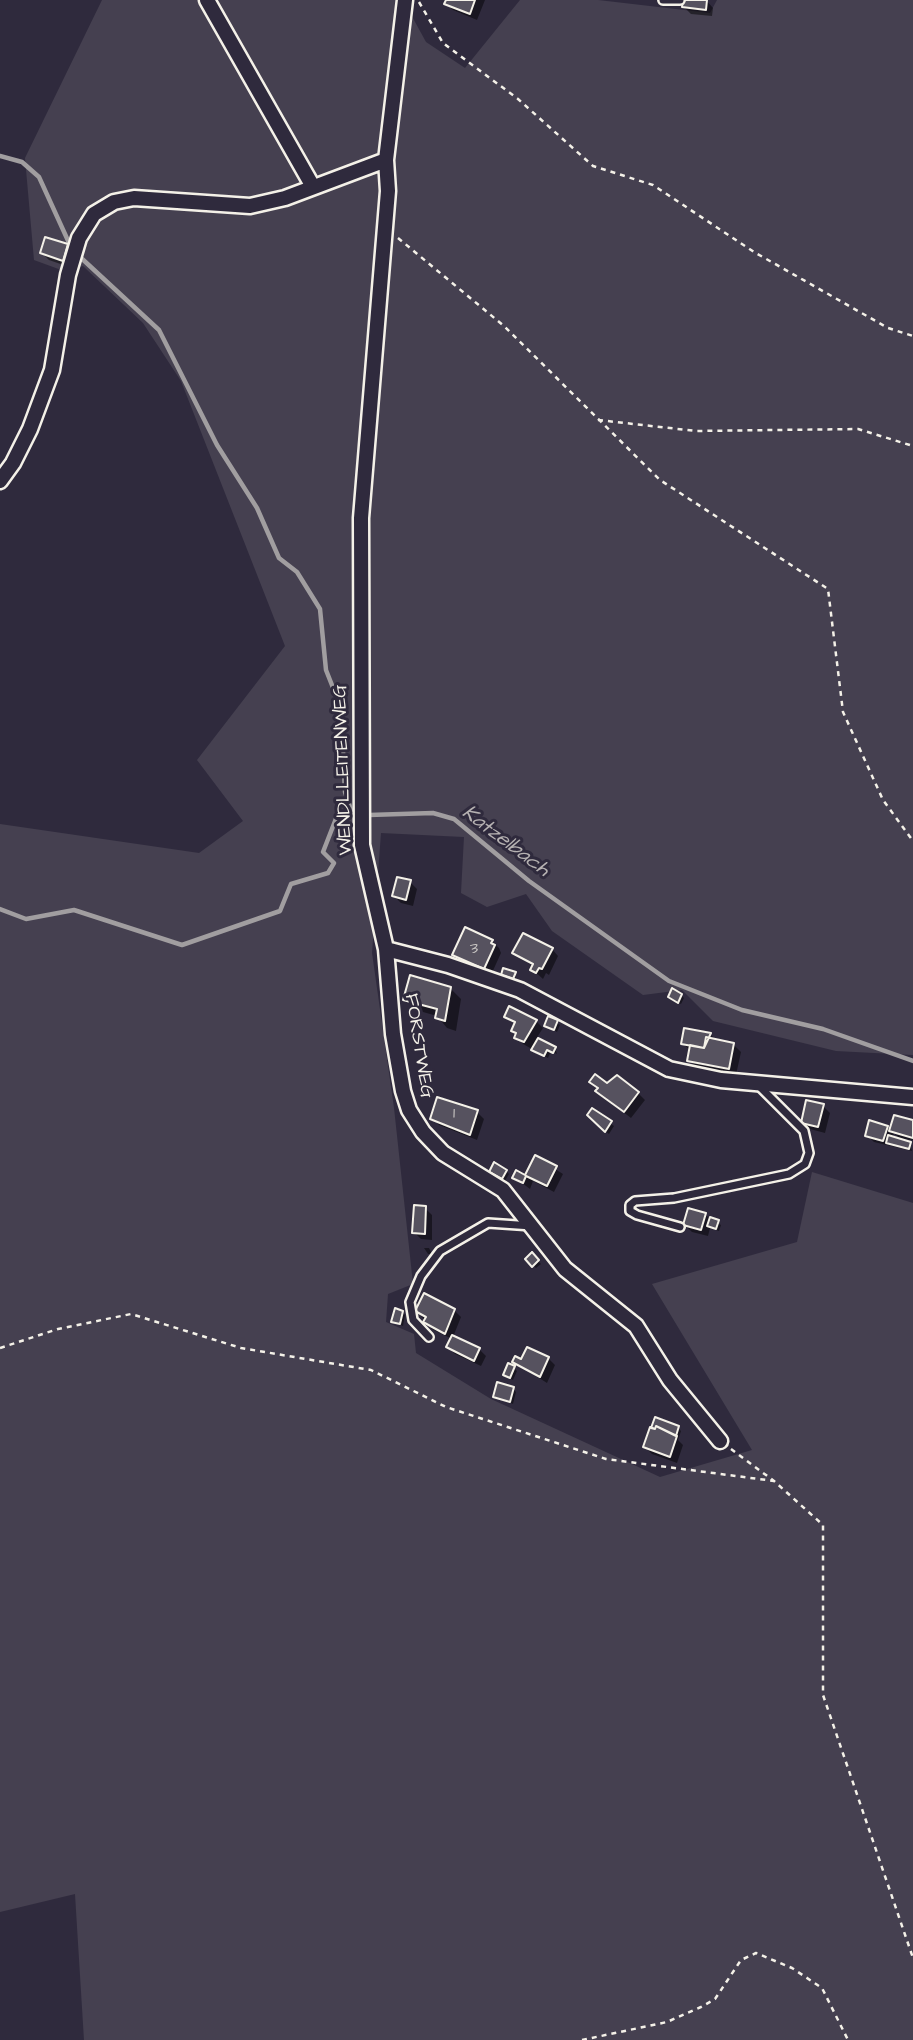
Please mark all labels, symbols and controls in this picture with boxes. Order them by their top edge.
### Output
street label: WENDLLEITENWEG [330,684,358,856]
water label: Katzelbach [456,801,554,883]
house number: 3 [470,940,478,960]
street label: FORSTWEG [398,992,438,1100]
house number: 1 [453,1105,455,1125]

